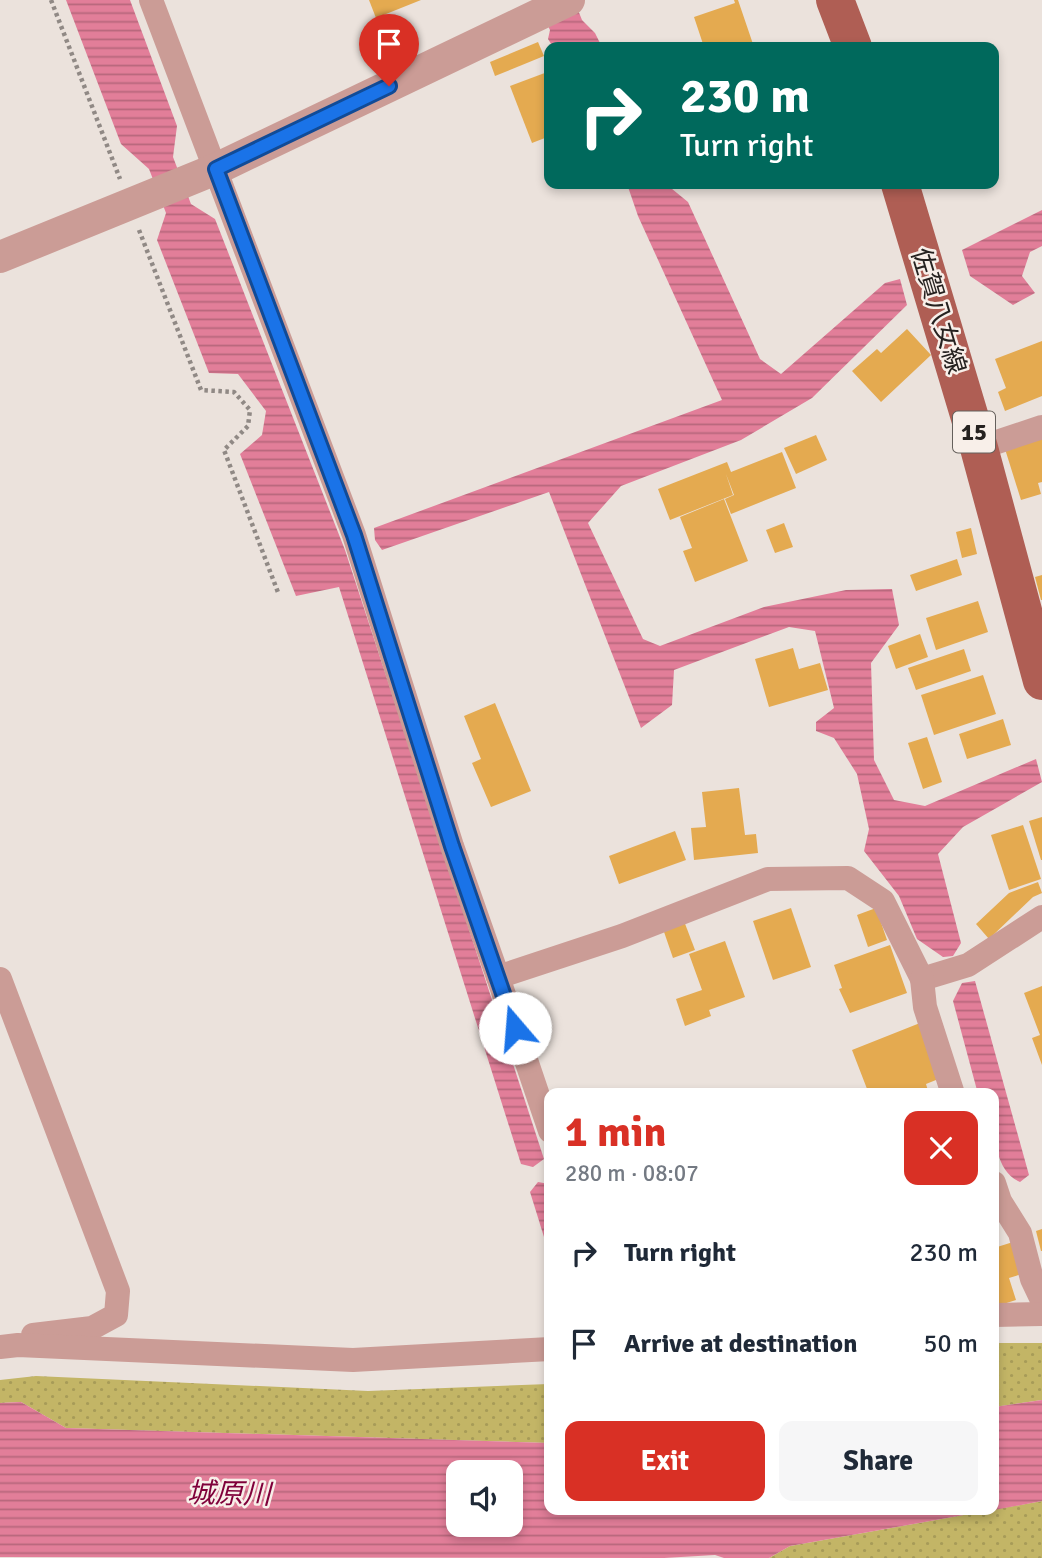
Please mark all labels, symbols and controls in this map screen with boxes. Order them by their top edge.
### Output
pin [359,14,419,86]
icon: arrive [370,25,408,63]
text: 230 m [680,66,810,126]
icon: right [565,70,656,161]
text: Turn right [680,126,813,165]
street label: 佐賀八女線 [904,244,972,378]
road number: 15 [953,412,995,452]
position arrow [478,991,552,1065]
text: 1 min [565,1107,666,1158]
button: close [904,1111,978,1185]
text: 280 m · 08:07 [565,1159,699,1188]
icon: right [565,1234,603,1272]
text: Turn right [624,1237,736,1269]
text: 230 m [909,1237,978,1269]
icon: arrive [565,1325,603,1363]
text: Arrive at destination [624,1328,857,1360]
text: 50 m [923,1328,978,1360]
button: Exit [565,1421,765,1501]
button: Share [779,1421,978,1501]
map controls [446,1460,523,1537]
button: sound [446,1460,523,1537]
water label: 城原川 [187,1476,274,1512]

